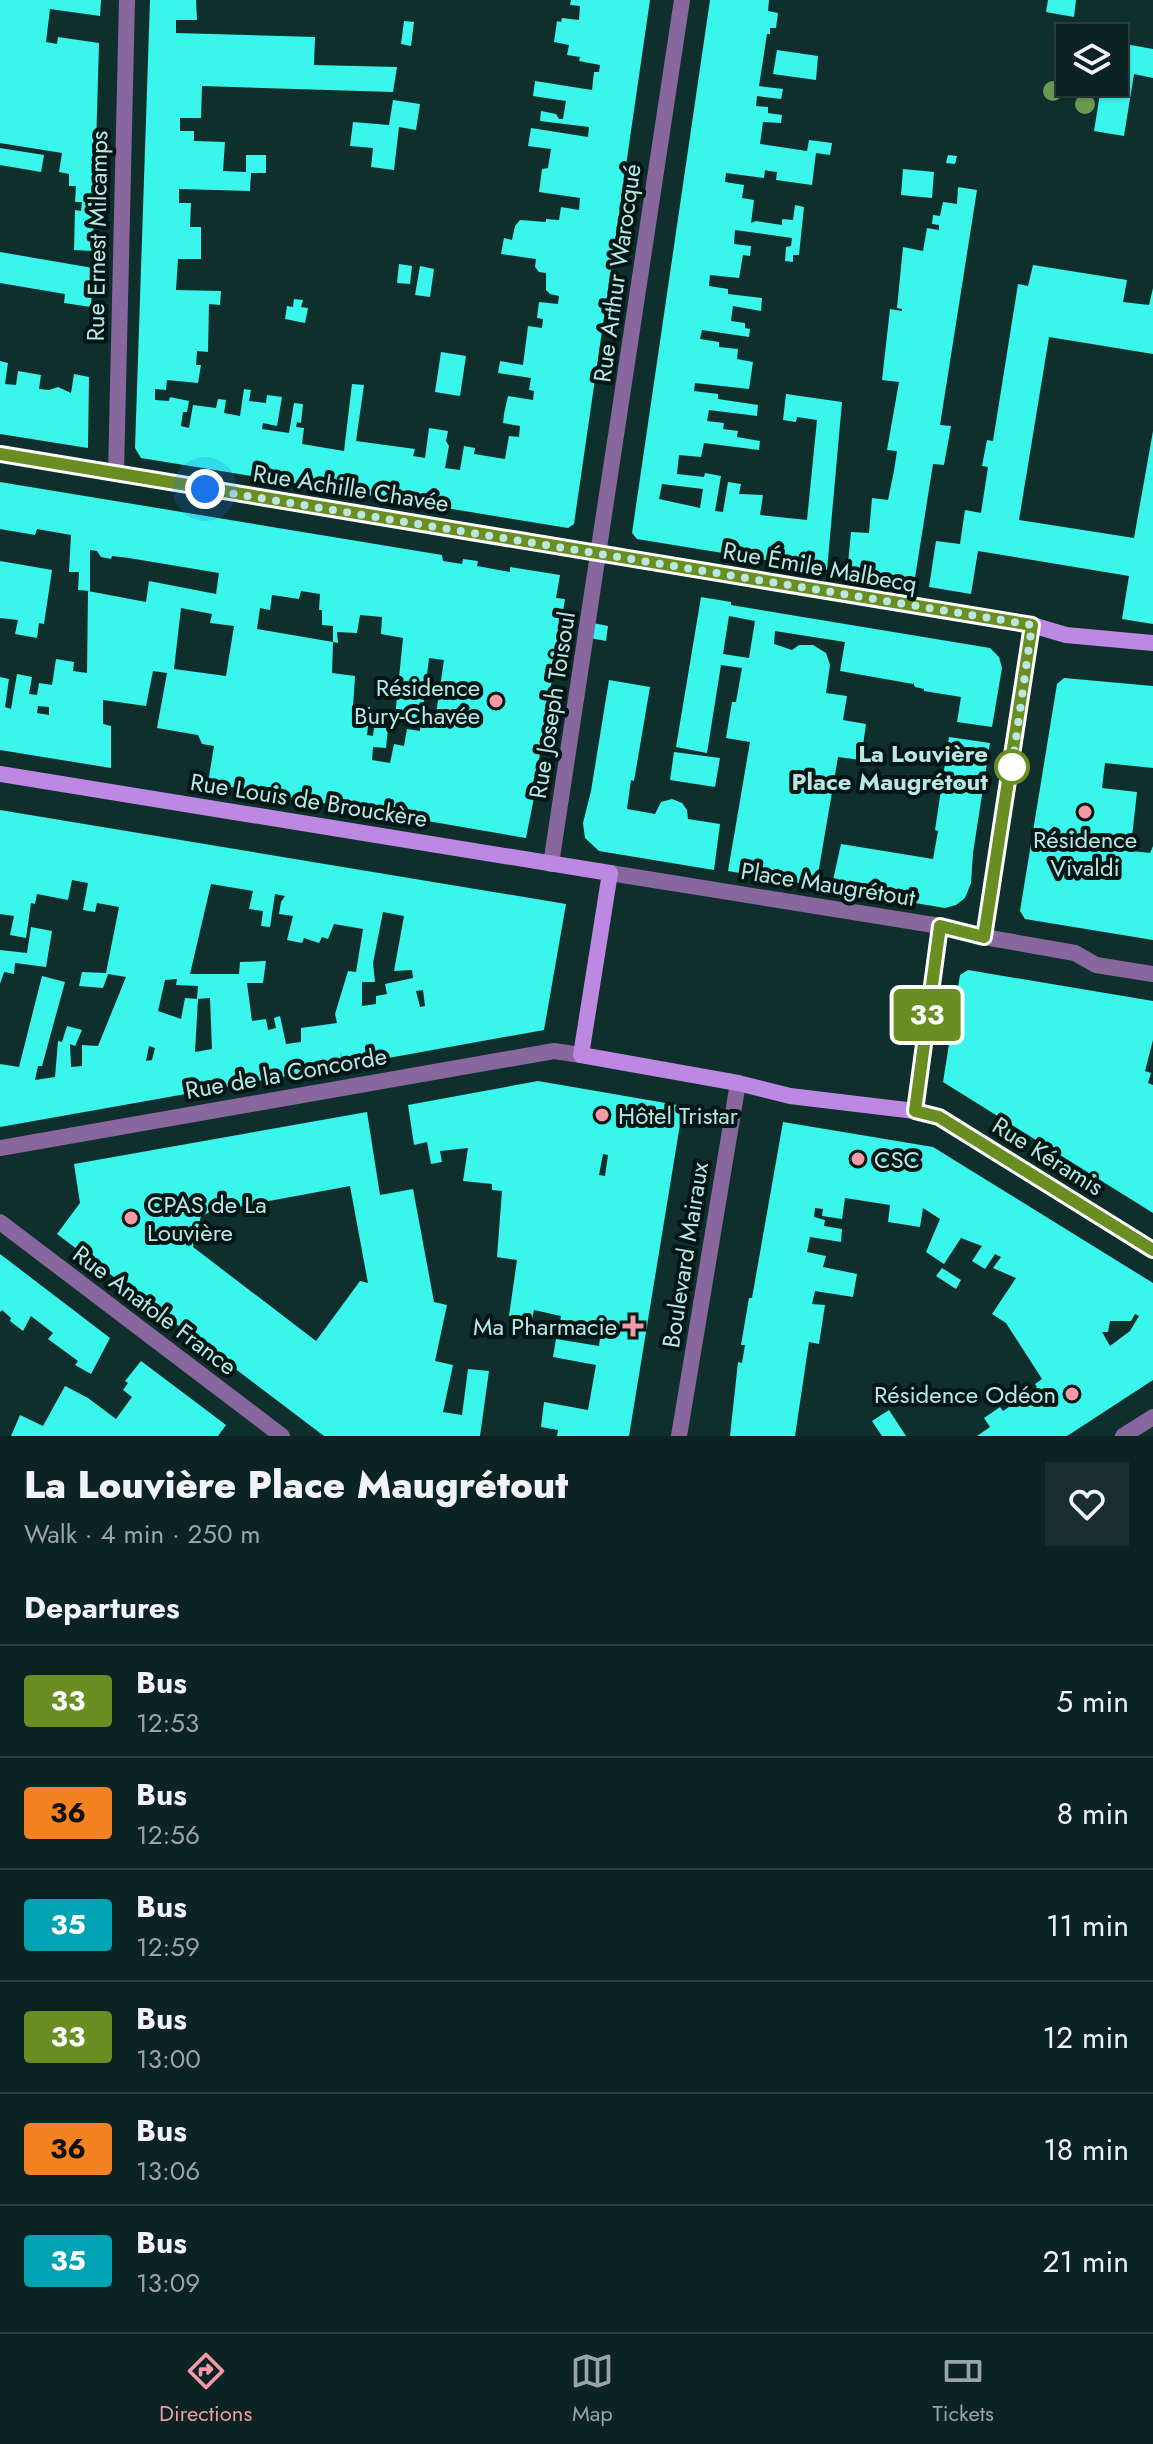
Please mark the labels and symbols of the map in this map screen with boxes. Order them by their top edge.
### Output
street label: Rue Ernest Milcamps [78,130,116,342]
street label: Rue Arthur Warocqué [584,162,650,384]
street label: Rue Achille Chavée [251,455,451,521]
your location [185,469,225,509]
street label: Rue Émile Malbecq [720,533,920,601]
street label: Rue Joseph Toisoul [520,609,584,801]
place label: Résidence Bury-Chavée [354,670,480,733]
marker: Résidence Bury-Chavée [487,692,505,710]
place label: La Louvière Place Maugrétout [792,736,988,799]
marker: La Louvière Place Maugrétout [995,750,1029,784]
street label: Rue Louis de Brouckère [188,764,430,836]
marker: Résidence Vivaldi [1076,803,1094,821]
place label: Résidence Vivaldi [1033,822,1137,885]
street label: Place Maugrétout [738,853,918,915]
line badge: 33 [891,989,963,1041]
street label: Rue de la Concorde [182,1038,390,1108]
place label: Hôtel Tristar [618,1098,739,1133]
marker: Hôtel Tristar [593,1106,611,1124]
street label: Rue Kéramis [986,1108,1110,1204]
place label: CSC [874,1142,920,1177]
marker: CSC [849,1150,867,1168]
street label: Boulevard Mairaux [653,1159,717,1350]
place label: CPAS de La Louvière [147,1187,267,1250]
marker: CPAS de La Louvière [122,1209,140,1227]
street label: Rue Anatole France [66,1237,244,1383]
place label: Ma Pharmacie [473,1309,617,1344]
marker: Ma Pharmacie [624,1317,642,1335]
place label: Résidence Odéon [874,1377,1056,1412]
marker: Résidence Odéon [1063,1385,1081,1403]

